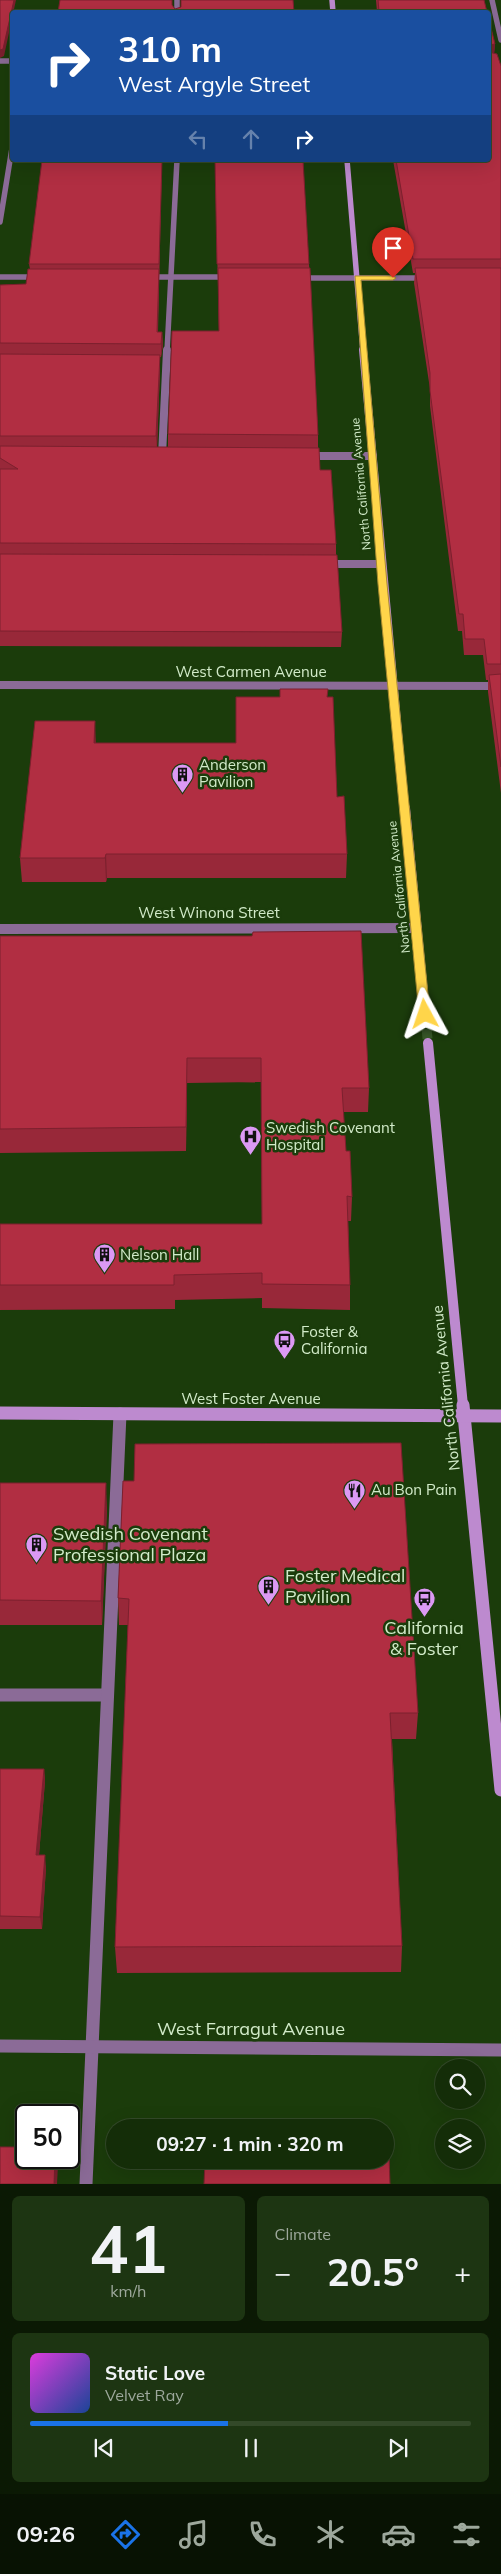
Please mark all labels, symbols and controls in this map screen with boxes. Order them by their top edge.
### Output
text: 310 m [118,27,222,71]
icon: right [35,30,100,95]
text: West Argyle Street [118,70,310,98]
icon: left [184,125,212,153]
icon: ahead [237,125,265,153]
icon: right [290,125,318,153]
pin [372,227,414,278]
icon: arrive [379,234,407,262]
street label: North California Avenue [347,417,374,551]
street label: West Carmen Avenue [175,662,327,681]
place label: Anderson Pavilion [199,755,266,791]
building icon: Anderson Pavilion [171,762,195,793]
street label: North California Avenue [384,820,413,954]
street label: West Winona Street [138,903,280,922]
position arrow [398,987,450,1039]
place label: Swedish Covenant Hospital [266,1118,395,1154]
hospital icon: Swedish Covenant Hospital [238,1125,262,1156]
building icon: Nelson Hall [92,1243,116,1274]
place label: Nelson Hall [120,1245,199,1264]
street label: North California Avenue [427,1304,464,1472]
place label: Foster & California [301,1322,367,1358]
bus stop icon: Foster & California [273,1329,297,1360]
street label: West Foster Avenue [181,1389,321,1408]
restaurant icon: Au Bon Pain [343,1478,367,1509]
place label: Au Bon Pain [371,1480,457,1499]
place label: Swedish Covenant Professional Plaza [53,1522,208,1566]
building icon: Swedish Covenant Professional Plaza [25,1532,49,1563]
place label: Foster Medical Pavilion [285,1564,405,1608]
building icon: Foster Medical Pavilion [257,1574,281,1605]
bus stop icon: California & Foster [412,1586,436,1617]
place label: California & Foster [384,1616,464,1660]
street label: West Farragut Avenue [157,2017,345,2040]
map controls [435,2059,485,2169]
button: search [435,2059,485,2109]
speed limit sign: 50 [15,2104,80,2169]
button: layers [435,2119,485,2169]
text: 09:27 · 1 min · 320 m [156,2132,344,2156]
text: 41 [89,2208,167,2289]
text: Climate [275,2224,331,2244]
text: 20.5° [327,2248,419,2296]
text: − [275,2255,291,2290]
text: + [454,2255,471,2290]
text: km/h [110,2281,146,2301]
text: Static Love [105,2361,205,2385]
text: Velvet Ray [105,2385,184,2405]
icon: previous [90,2434,118,2462]
icon: pause [237,2434,265,2462]
icon: next [384,2434,412,2462]
icon: directions [108,2517,143,2552]
icon: music [176,2517,211,2552]
icon: phone [245,2517,280,2552]
icon: climate [313,2517,348,2552]
icon: car [381,2517,416,2552]
icon: filters [449,2517,484,2552]
text: 09:26 [17,2520,75,2548]

